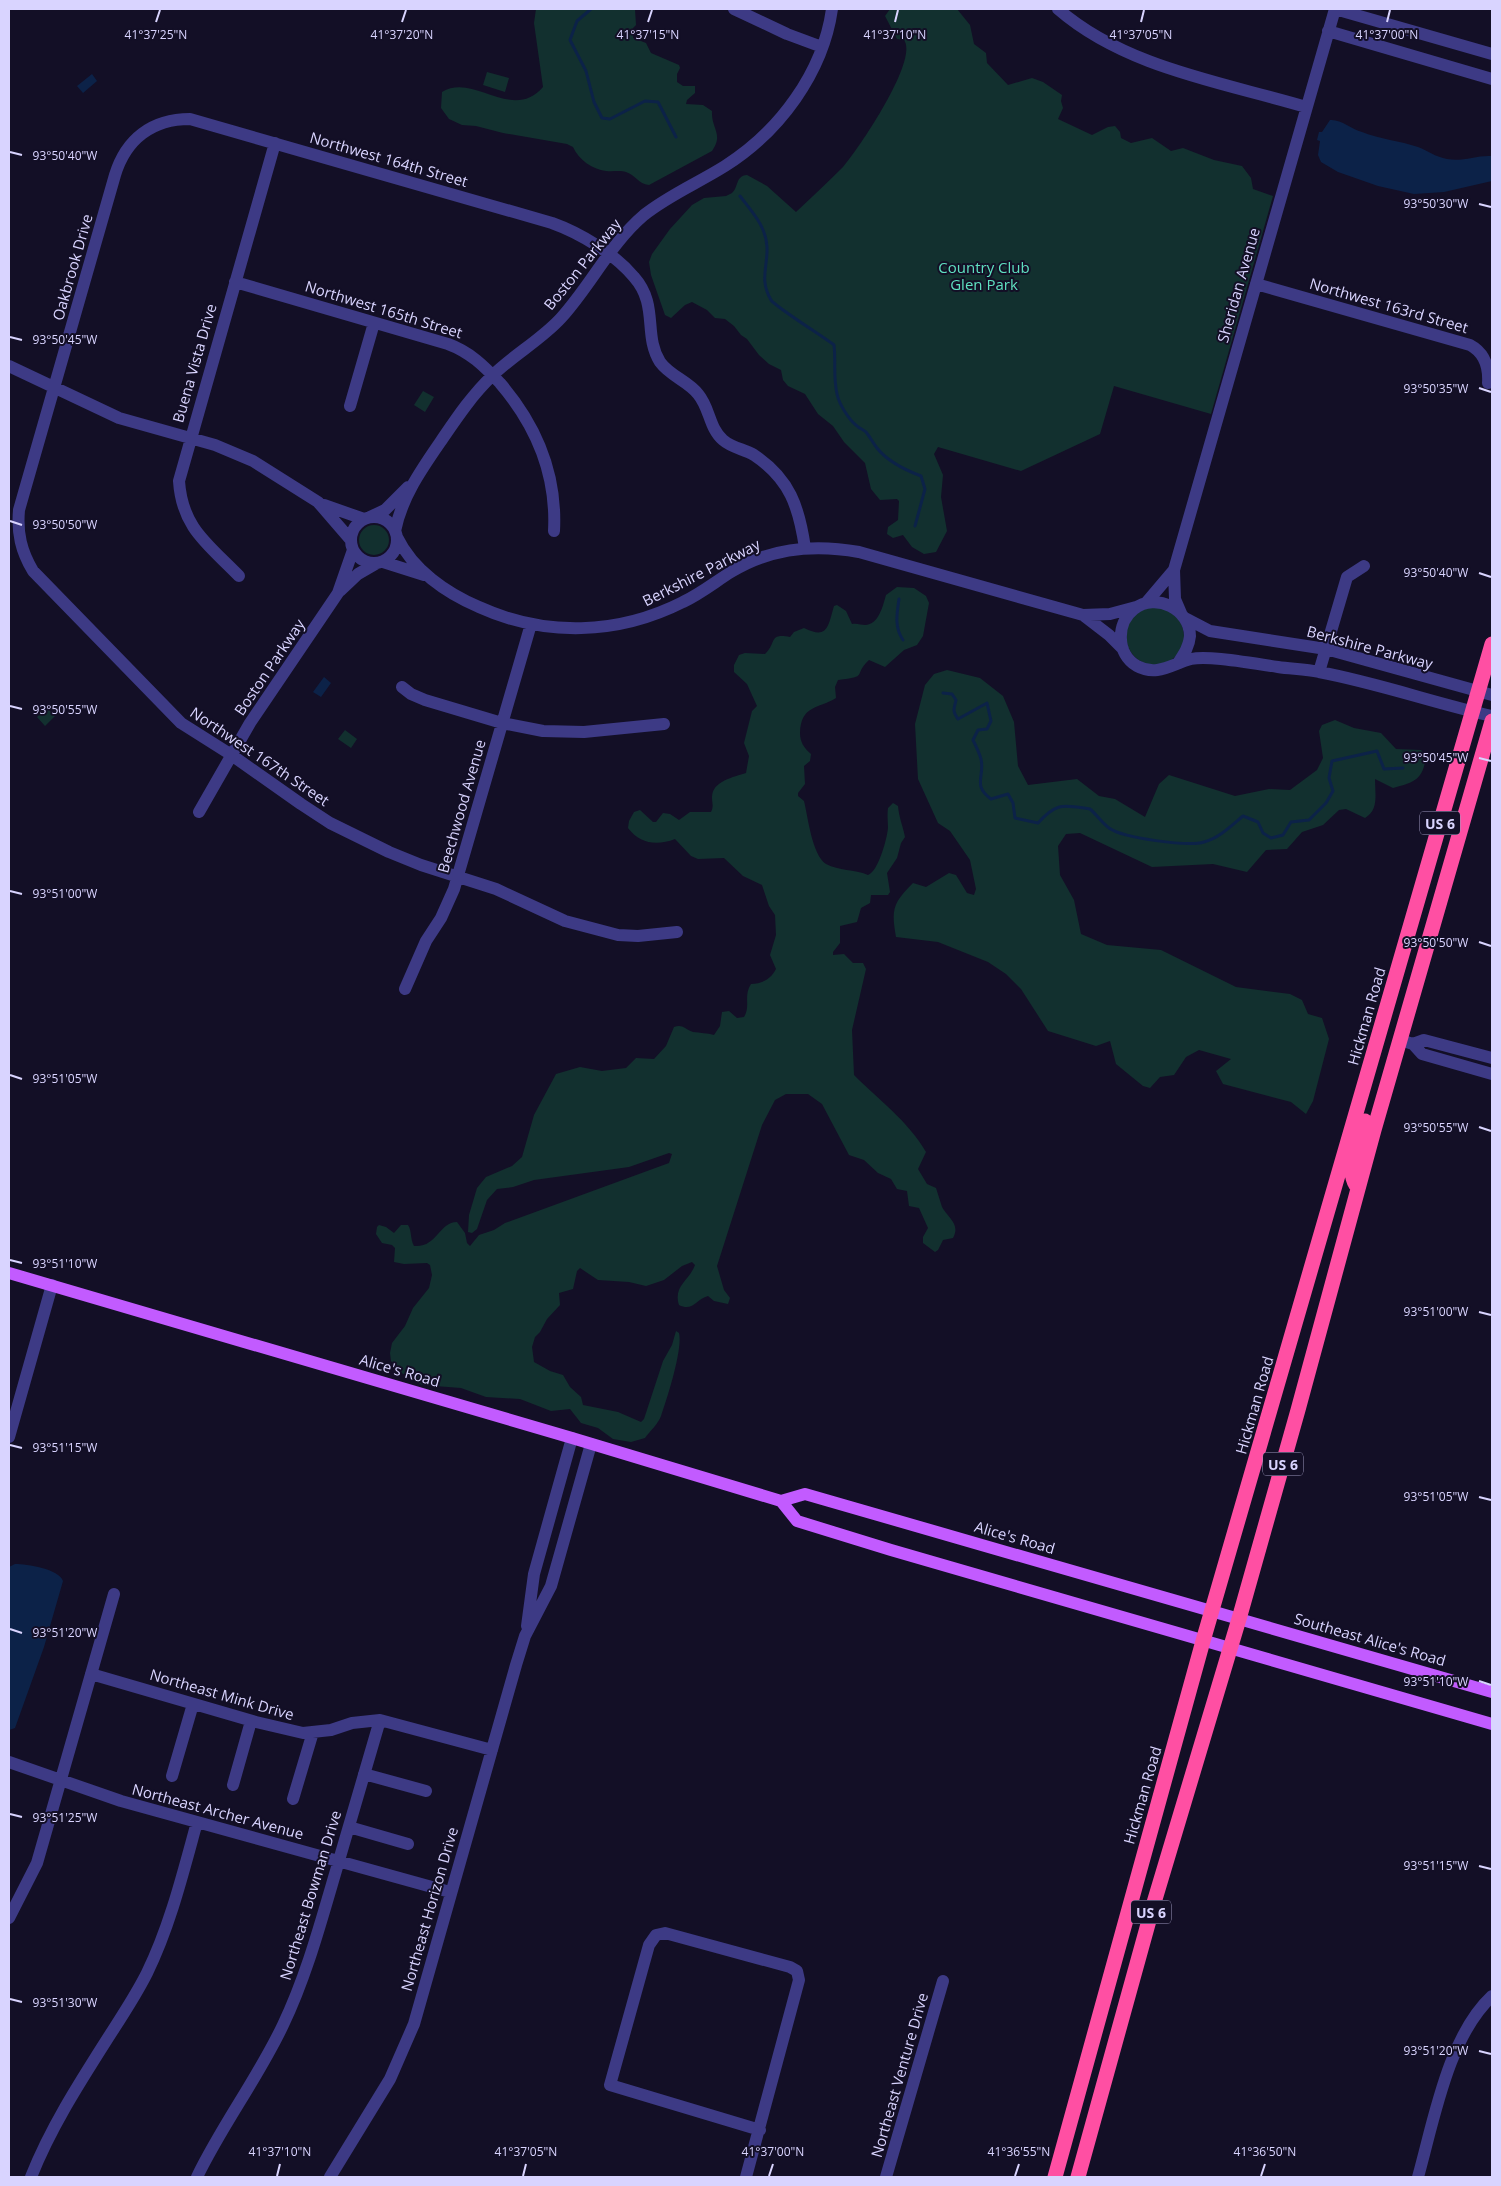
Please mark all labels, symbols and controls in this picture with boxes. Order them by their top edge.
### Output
text: 41°37'25"N [125,26,187,43]
text: 41°37'20"N [371,26,433,43]
text: 41°37'15"N [617,26,679,43]
text: 41°37'10"N [864,26,926,43]
text: 41°37'05"N [1110,26,1172,43]
text: 41°37'00"N [1356,26,1418,43]
street label: Northwest 164th Street [308,127,470,191]
text: 93°50'40"W [33,147,97,164]
text: 93°50'30"W [1404,195,1468,212]
street label: Oakbrook Drive [47,212,97,322]
street label: Boston Parkway [539,214,625,314]
street label: Sheridan Avenue [1212,225,1264,345]
park label: Country Club Glen Park [938,257,1030,294]
street label: Northwest 163rd Street [1307,273,1471,337]
street label: Northwest 165th Street [303,276,465,342]
street label: Buena Vista Drive [167,301,221,425]
text: 93°50'45"W [33,331,97,348]
text: 93°50'35"W [1404,380,1468,397]
text: 93°50'50"W [33,516,97,533]
street label: Berkshire Parkway [639,533,764,610]
text: 93°50'40"W [1404,564,1468,581]
street label: Boston Parkway [229,615,309,719]
street label: Berkshire Parkway [1305,621,1436,674]
text: 93°50'55"W [33,701,97,718]
street label: Northwest 167th Street [187,702,333,810]
street label: Beechwood Avenue [432,737,490,875]
text: 93°50'45"W [1404,749,1468,766]
road number: US 6 [1420,811,1460,834]
text: 93°51'00"W [33,885,97,902]
text: 93°50'50"W [1404,934,1468,951]
street label: Hickman Road [1342,965,1390,1067]
text: 93°51'05"W [33,1070,97,1087]
text: 93°50'55"W [1404,1119,1468,1136]
text: 93°51'10"W [33,1255,97,1272]
text: 93°51'00"W [1404,1303,1468,1320]
street label: Alice's Road [357,1349,443,1391]
street label: Hickman Road [1230,1354,1278,1456]
text: 93°51'15"W [33,1439,97,1456]
road number: US 6 [1263,1452,1303,1476]
text: 93°51'05"W [1404,1488,1468,1505]
street label: Alice's Road [972,1516,1058,1558]
street label: Southeast Alice's Road [1292,1608,1448,1670]
text: 93°51'20"W [33,1624,97,1641]
street label: Northeast Mink Drive [148,1664,296,1724]
text: 93°51'10"W [1404,1673,1468,1690]
street label: Hickman Road [1118,1744,1166,1846]
street label: Northeast Archer Avenue [130,1778,306,1844]
street label: Northeast Bowman Drive [275,1808,345,1982]
text: 93°51'25"W [33,1809,97,1826]
street label: Northeast Horizon Drive [396,1825,462,1993]
text: 93°51'15"W [1404,1857,1468,1874]
road number: US 6 [1131,1900,1171,1924]
street label: Northeast Venture Drive [866,1990,932,2160]
text: 93°51'30"W [33,1994,97,2011]
text: 93°51'20"W [1404,2042,1468,2059]
text: 41°37'10"N [249,2143,311,2160]
text: 41°37'05"N [495,2143,557,2160]
text: 41°37'00"N [742,2143,804,2160]
text: 41°36'55"N [988,2143,1050,2160]
text: 41°36'50"N [1234,2143,1296,2160]

